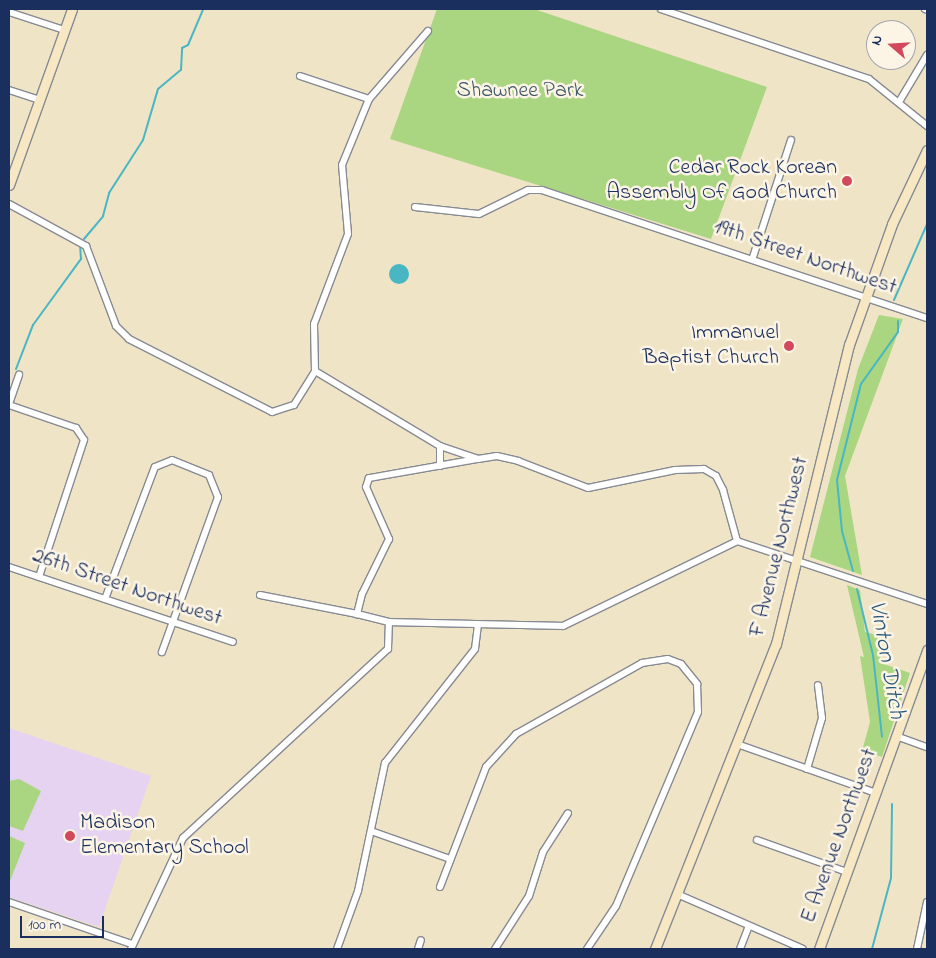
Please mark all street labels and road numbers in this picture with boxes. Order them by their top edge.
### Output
street label: 19th Street Northwest [710,214,900,302]
street label: F Avenue Northwest [745,454,815,640]
street label: 26th Street Northwest [29,543,225,633]
street label: E Avenue Northwest [796,745,884,927]

